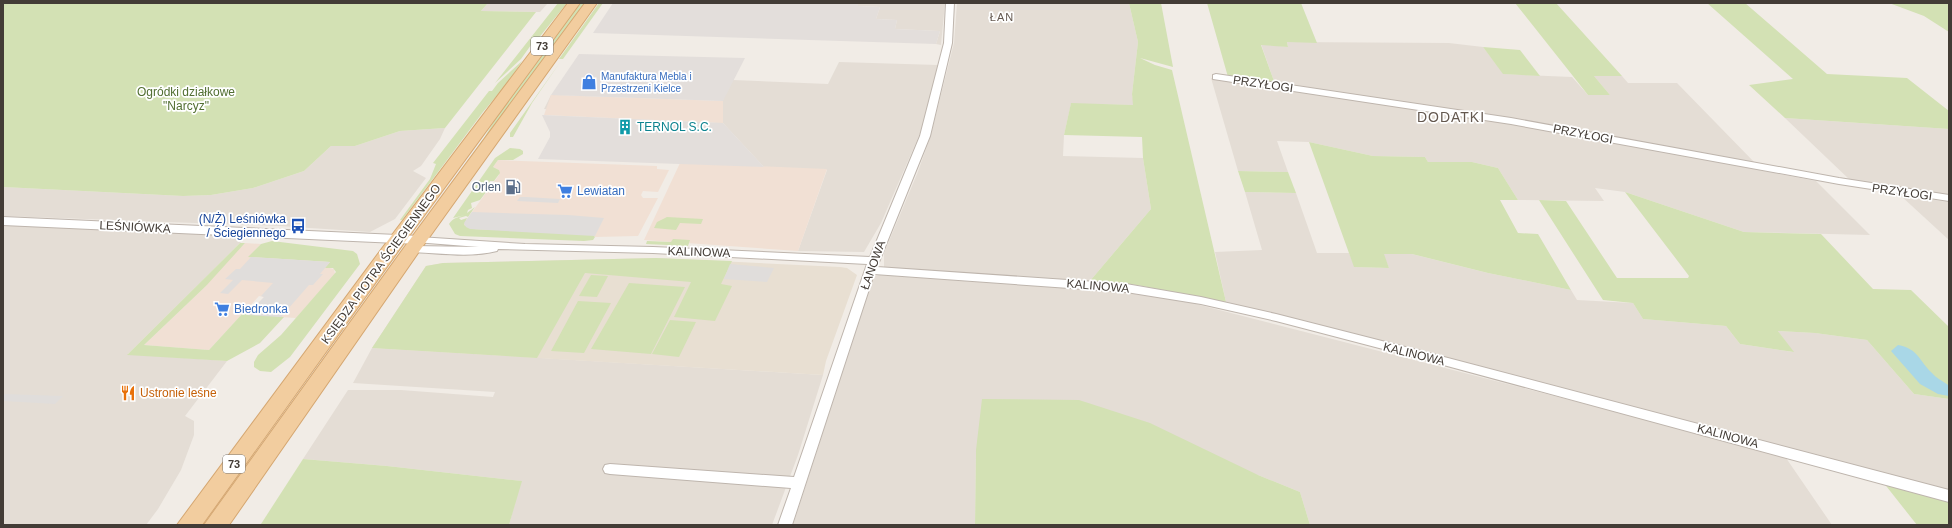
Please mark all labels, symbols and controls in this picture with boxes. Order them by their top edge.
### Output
district label: ŁAN [990,11,1014,23]
road number: 73 [531,37,553,55]
place label: Manufaktura Mebla i Przestrzeni Kielce [601,71,692,94]
shop icon: Manufaktura Mebla i Przestrzeni Kielce [580,73,598,91]
street label: PRZYŁOGI [1232,73,1294,95]
park label: Ogródki działkowe "Narcyz" [137,85,235,113]
district label: DODATKI [1417,109,1485,125]
building icon: TERNOL S.C. [616,118,634,136]
place label: TERNOL S.C. [637,120,712,134]
street label: PRZYŁOGI [1552,121,1614,147]
fuel station icon: Orlen [504,178,522,196]
place label: Orlen [472,180,501,194]
street label: KSIĘDZA PIOTRA ŚCIEGIENNEGO [317,181,444,347]
street label: PRZYŁOGI [1871,181,1933,203]
supermarket icon: Lewiatan [556,182,574,200]
place label: Lewiatan [577,184,625,198]
place label: (N/Ż) Leśniówka / Ściegiennego [199,212,286,240]
street label: LEŚNIÓWKA [99,217,171,236]
bus stop icon: (N/Ż) Leśniówka / Ściegiennego [289,217,307,235]
street label: ŁANOWA [858,238,888,292]
street label: KALINOWA [667,244,731,260]
street label: KALINOWA [1066,276,1130,296]
supermarket icon: Biedronka [213,300,231,318]
place label: Biedronka [234,302,288,316]
street label: KALINOWA [1382,340,1446,368]
restaurant icon: Ustronie leśne [119,384,137,402]
place label: Ustronie leśne [140,386,217,400]
street label: KALINOWA [1696,421,1760,451]
road number: 73 [223,455,245,473]

